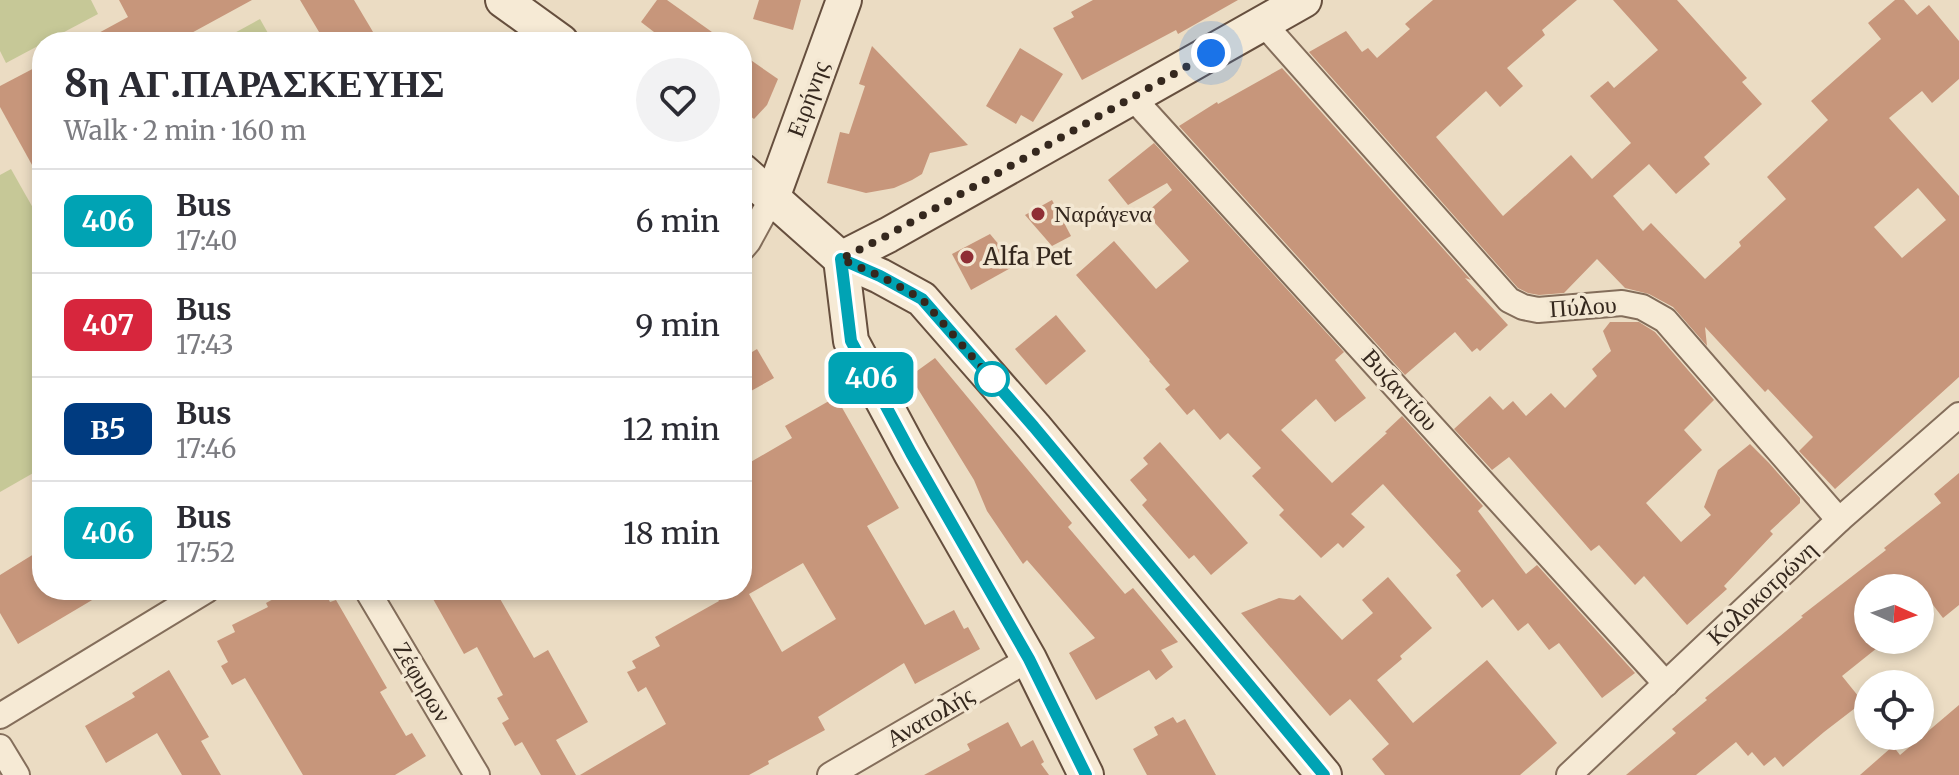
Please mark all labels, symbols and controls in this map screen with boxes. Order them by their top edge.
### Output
your location [1191,33,1231,73]
street label: Ειρήνης [780,56,836,141]
button: heart [636,58,720,142]
text: 8η ΑΓ.ΠΑΡΑΣΚΕΥΗΣ [64,60,445,107]
text: Walk · 2 min · 160 m [64,114,306,147]
text: Bus [176,186,232,224]
place label: Ναράγενα [1054,198,1153,229]
text: 6 min [635,202,720,240]
text: 406 [81,203,135,239]
marker: Ναράγενα [1029,205,1047,223]
text: 17:40 [176,224,237,257]
place label: Alfa Pet [982,241,1073,272]
marker: Alfa Pet [958,248,976,266]
street label: Πύλου [1548,289,1618,324]
text: Bus [176,290,232,328]
text: 9 min [635,306,720,344]
text: 407 [82,307,134,343]
text: 17:43 [176,328,234,361]
street label: Βυζαντίου [1355,342,1445,437]
line badge: 406 [825,352,917,404]
text: 406 [844,360,898,396]
unlabelled marker [975,362,1009,396]
text: Bus [176,394,232,432]
text: 12 min [623,410,720,448]
text: Β5 [90,411,126,447]
text: 17:46 [176,432,236,465]
text: Bus [176,498,232,536]
text: 18 min [623,514,720,552]
text: 406 [81,515,135,551]
street label: Κολοκοτρώνη [1700,534,1823,652]
text: 17:52 [176,536,235,569]
north arrow [1854,574,1934,654]
map controls [1854,574,1934,750]
street label: Ζέφυρων [386,636,459,728]
button: locate [1854,670,1934,750]
street label: Ανατολής [880,679,980,754]

